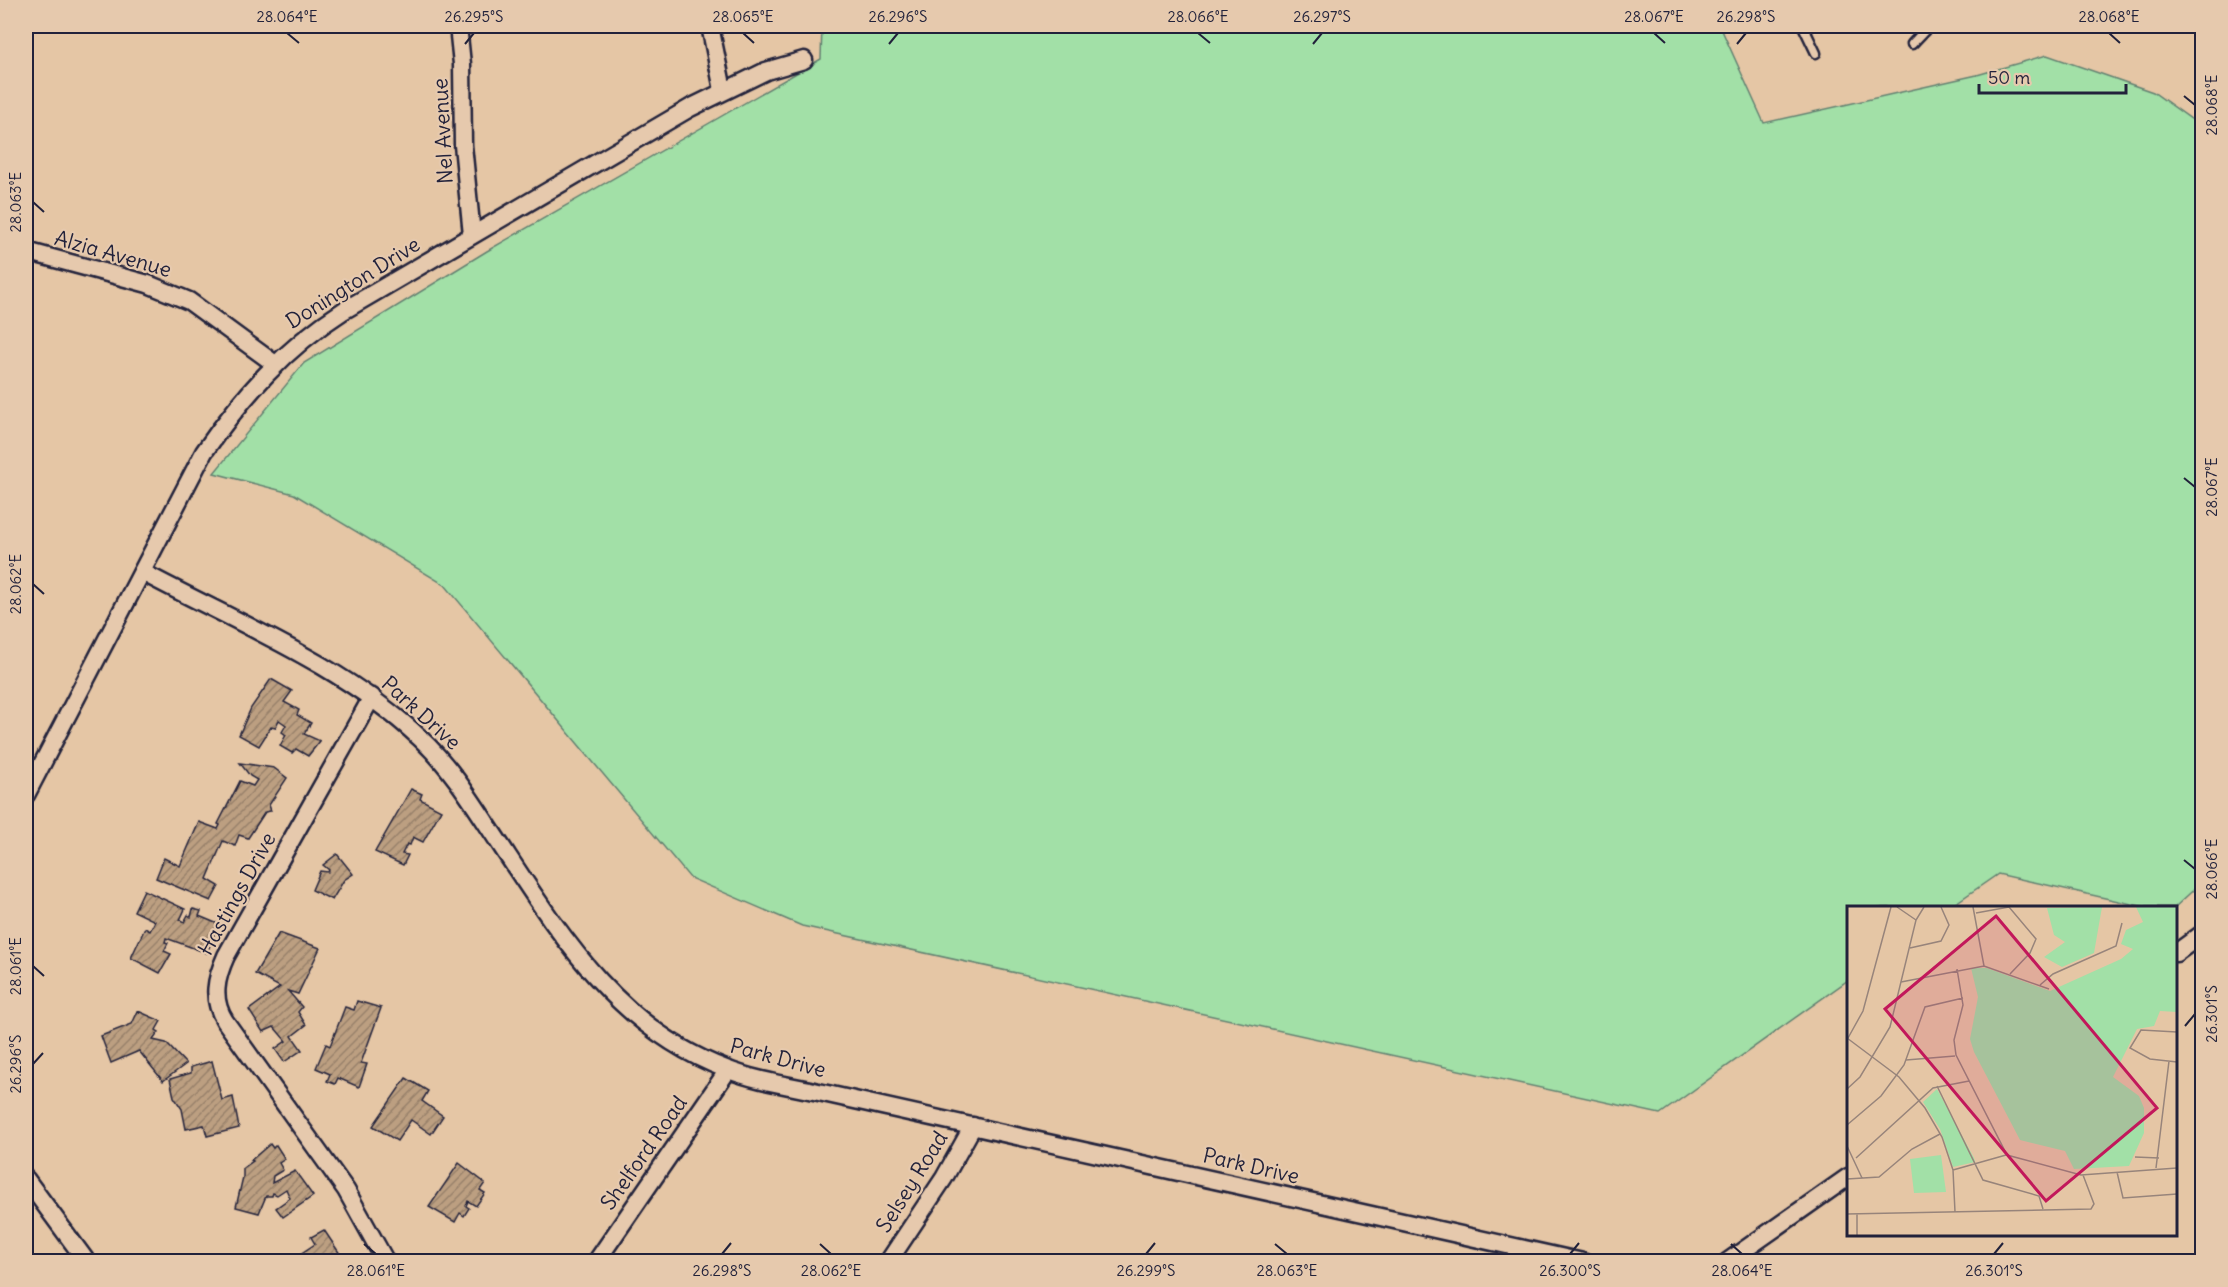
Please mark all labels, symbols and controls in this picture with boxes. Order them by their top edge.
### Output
text: 28.064°E [257,7,318,26]
text: 26.295°S [445,7,503,26]
text: 28.065°E [713,7,774,26]
text: 26.296°S [869,7,927,26]
text: 28.066°E [1168,7,1229,26]
text: 26.297°S [1293,7,1351,26]
text: 28.067°E [1624,7,1684,26]
text: 26.298°S [1717,7,1775,26]
text: 28.068°E [2079,7,2140,26]
scale bar [1979,57,2126,95]
text: 50 m [1988,66,2030,89]
text: 28.068°E [2202,74,2221,135]
street label: Nel Avenue [426,78,459,185]
text: 28.063°E [6,171,25,232]
street label: Alzia Avenue [52,224,175,283]
street label: Donington Drive [281,231,425,335]
text: 28.067°E [2202,457,2221,517]
text: 28.062°E [6,554,25,614]
street label: Park Drive [376,670,467,755]
street label: Hastings Drive [192,828,281,960]
text: 28.066°E [2202,838,2221,899]
inset map [1847,906,2177,1236]
text: 28.061°E [6,937,25,995]
text: 26.301°S [2202,985,2221,1043]
street label: Park Drive [727,1032,829,1083]
text: 26.296°S [6,1035,25,1093]
street label: Shelford Road [594,1090,693,1215]
street label: Selsey Road [870,1126,953,1238]
street label: Park Drive [1200,1141,1302,1190]
text: 28.061°E [347,1261,405,1280]
text: 26.298°S [693,1261,751,1280]
text: 28.062°E [801,1261,861,1280]
text: 26.299°S [1117,1261,1175,1280]
text: 28.063°E [1257,1261,1318,1280]
text: 26.300°S [1539,1261,1601,1280]
text: 28.064°E [1712,1261,1773,1280]
text: 26.301°S [1965,1261,2023,1280]

